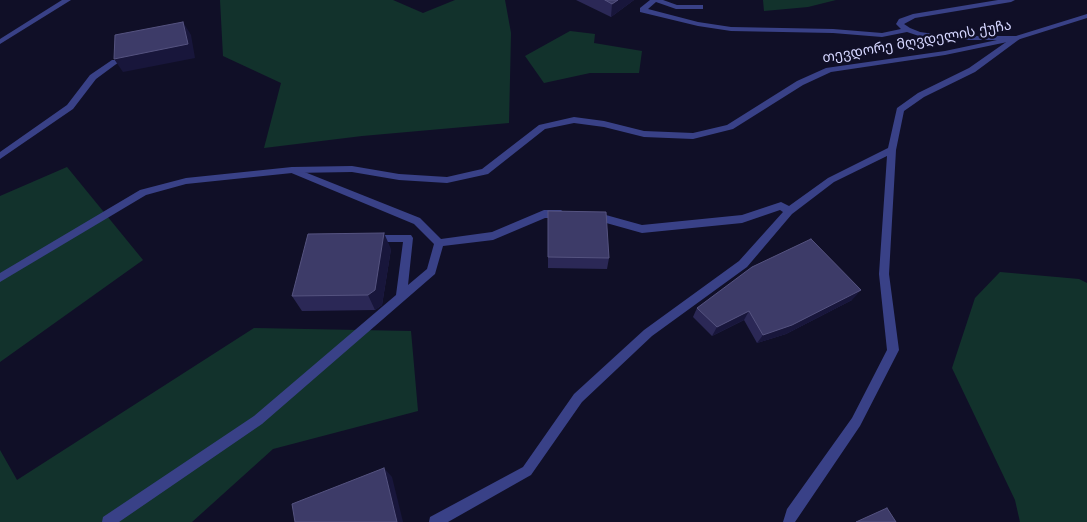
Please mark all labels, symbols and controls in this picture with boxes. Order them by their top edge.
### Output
street label: თევდორე მღვდელის ქუჩა [821,17,1013,67]

